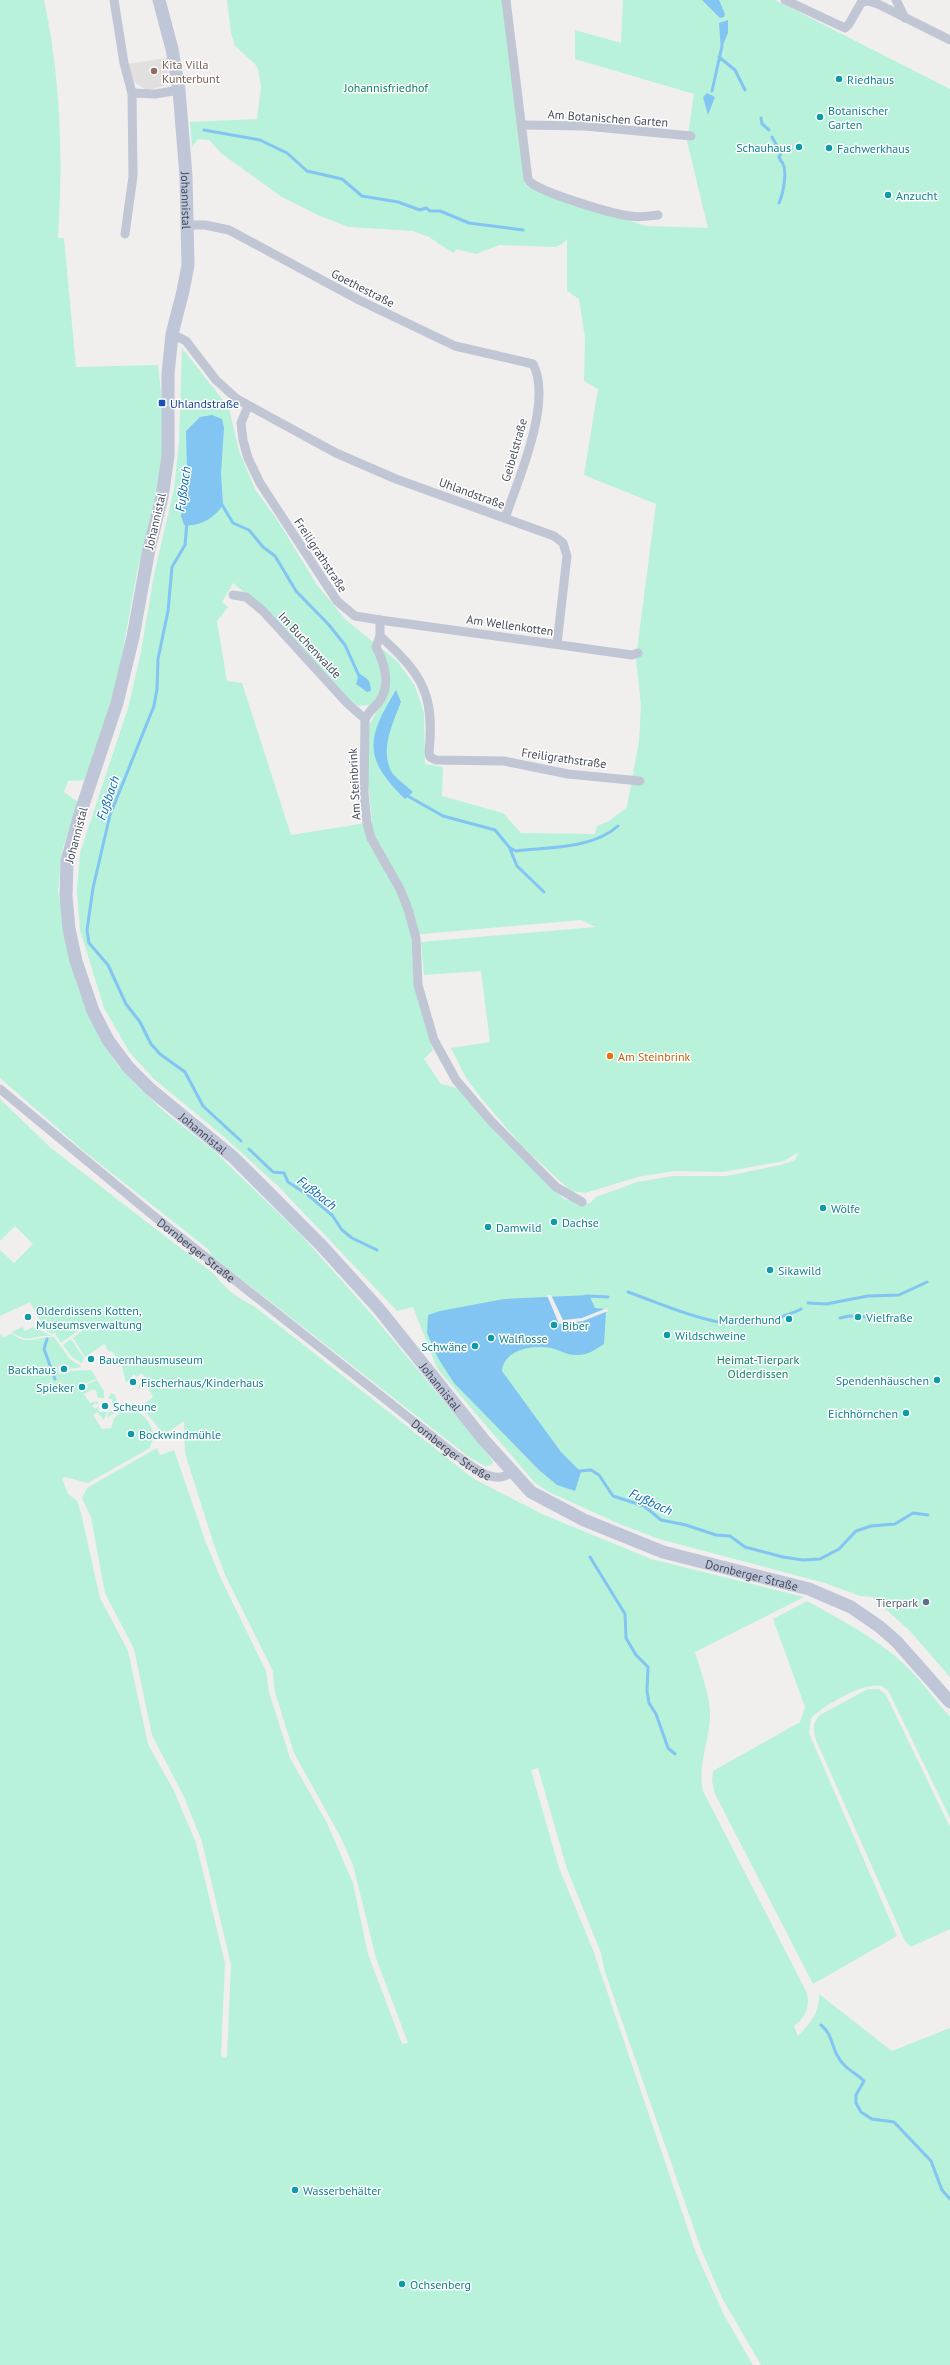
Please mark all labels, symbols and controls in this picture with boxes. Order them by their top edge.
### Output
place label: Kita Villa Kunterbunt [162,57,220,86]
marker: Kita Villa Kunterbunt [149,66,159,76]
place label: Riedhaus [847,72,894,87]
marker: Riedhaus [834,74,844,84]
park label: Johannisfriedhof [343,80,429,95]
place label: Botanischer Garten [828,103,888,132]
street label: Am Botanischen Garten [547,106,669,130]
marker: Botanischer Garten [815,112,825,122]
place label: Schauhaus [736,140,791,155]
place label: Fachwerkhaus [837,141,910,156]
marker: Schauhaus [794,142,804,152]
marker: Fachwerkhaus [824,143,834,153]
street label: Johannistal [178,170,195,230]
place label: Anzucht [896,188,937,203]
marker: Anzucht [883,190,893,200]
street label: Goethestraße [329,266,397,310]
place label: Uhlandstraße [170,396,239,411]
marker: Uhlandstraße [157,398,167,408]
street label: Geibelstraße [498,417,530,483]
water label: Fußbach [171,465,195,513]
street label: Uhlandstraße [437,474,507,512]
street label: Johannistal [141,491,169,552]
street label: Freiligrathstraße [291,515,351,595]
street label: Im Buchenwalde [275,609,345,681]
street label: Am Wellenkotten [466,611,554,639]
street label: Freiligrathstraße [520,745,608,771]
street label: Am Steinbrink [345,747,363,820]
water label: Fußbach [93,773,124,822]
street label: Johannistal [61,805,91,866]
place label: Am Steinbrink [618,1049,690,1064]
marker: Am Steinbrink [605,1051,615,1061]
street label: Johannistal [176,1108,231,1157]
water label: Fußbach [294,1172,340,1214]
place label: Wölfe [831,1201,860,1216]
marker: Wölfe [818,1203,828,1213]
street label: Dornberger Straße [155,1214,239,1285]
place label: Dachse [562,1215,599,1230]
marker: Dachse [549,1217,559,1227]
place label: Damwild [496,1220,542,1235]
marker: Damwild [483,1222,493,1232]
place label: Sikawild [778,1263,821,1278]
marker: Sikawild [765,1265,775,1275]
place label: Olderdissens Kotten, Museumsverwaltung [36,1303,142,1332]
place label: Vielfraße [865,1310,913,1325]
marker: Olderdissens Kotten, Museumsverwaltung [23,1312,33,1322]
place label: Marderhund [719,1312,781,1327]
marker: Vielfraße [853,1312,863,1322]
marker: Marderhund [784,1314,794,1324]
place label: Biber [562,1318,589,1333]
marker: Biber [549,1320,559,1330]
place label: Wildschweine [675,1328,746,1343]
marker: Wildschweine [662,1330,672,1340]
place label: Walflosse [499,1331,548,1346]
marker: Walflosse [486,1333,496,1343]
place label: Schwäne [421,1339,467,1354]
marker: Schwäne [470,1341,480,1351]
place label: Bauernhausmuseum [99,1352,203,1367]
park label: Heimat-Tierpark Olderdissen [717,1352,799,1381]
marker: Bauernhausmuseum [86,1354,96,1364]
street label: Johannistal [416,1358,465,1414]
place label: Backhaus [8,1362,56,1377]
marker: Backhaus [59,1364,69,1374]
place label: Spendenhäuschen [836,1373,929,1388]
place label: Fischerhaus/Kinderhaus [141,1375,264,1390]
marker: Spendenhäuschen [932,1375,942,1385]
marker: Fischerhaus/Kinderhaus [128,1377,138,1387]
place label: Spieker [36,1380,74,1395]
marker: Spieker [77,1382,87,1392]
place label: Scheune [113,1399,157,1414]
marker: Scheune [100,1401,110,1411]
place label: Eichhörnchen [828,1406,898,1421]
marker: Eichhörnchen [901,1408,911,1418]
street label: Dornberger Straße [409,1416,493,1483]
place label: Bockwindmühle [139,1427,221,1442]
marker: Bockwindmühle [126,1429,136,1439]
water label: Fußbach [627,1485,675,1519]
street label: Dornberger Straße [704,1556,800,1594]
place label: Tierpark [876,1595,918,1610]
marker: Tierpark [921,1597,931,1607]
place label: Wasserbehälter [303,2183,381,2198]
marker: Wasserbehälter [290,2185,300,2195]
place label: Ochsenberg [410,2277,471,2292]
marker: Ochsenberg [397,2279,407,2289]

